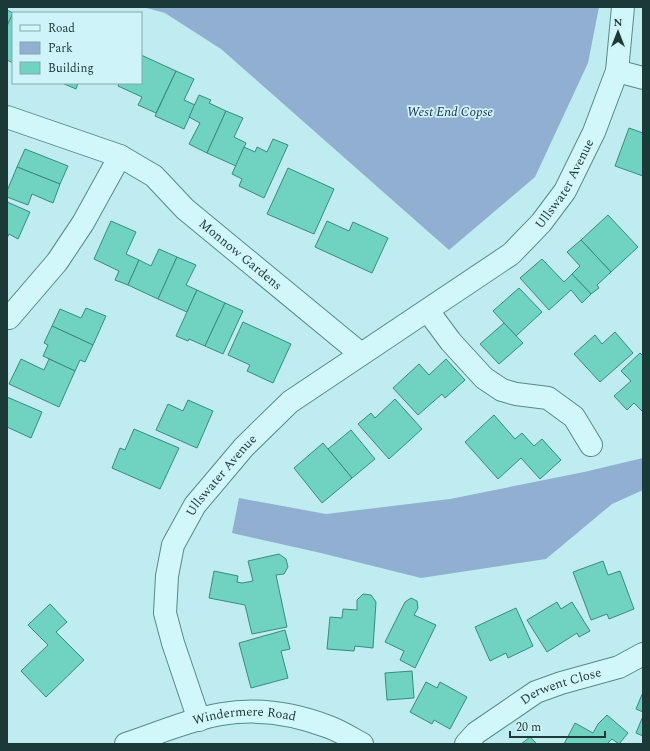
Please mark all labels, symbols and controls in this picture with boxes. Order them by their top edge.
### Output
legend [12,12,142,84]
north arrow [598,12,638,52]
text: N [614,14,623,31]
text: Road [48,19,75,38]
text: Park [48,39,73,58]
text: Building [48,59,94,78]
park label: West End Copse [407,102,493,122]
street label: Ullswater Avenue [530,135,599,233]
street label: Monnow Gardens [194,214,286,295]
street label: Ullswater Avenue [181,430,261,520]
street label: Derwent Close [516,662,604,710]
street label: Windermere Road [190,702,298,730]
scale bar [510,713,605,739]
text: 20 m [516,718,541,737]

